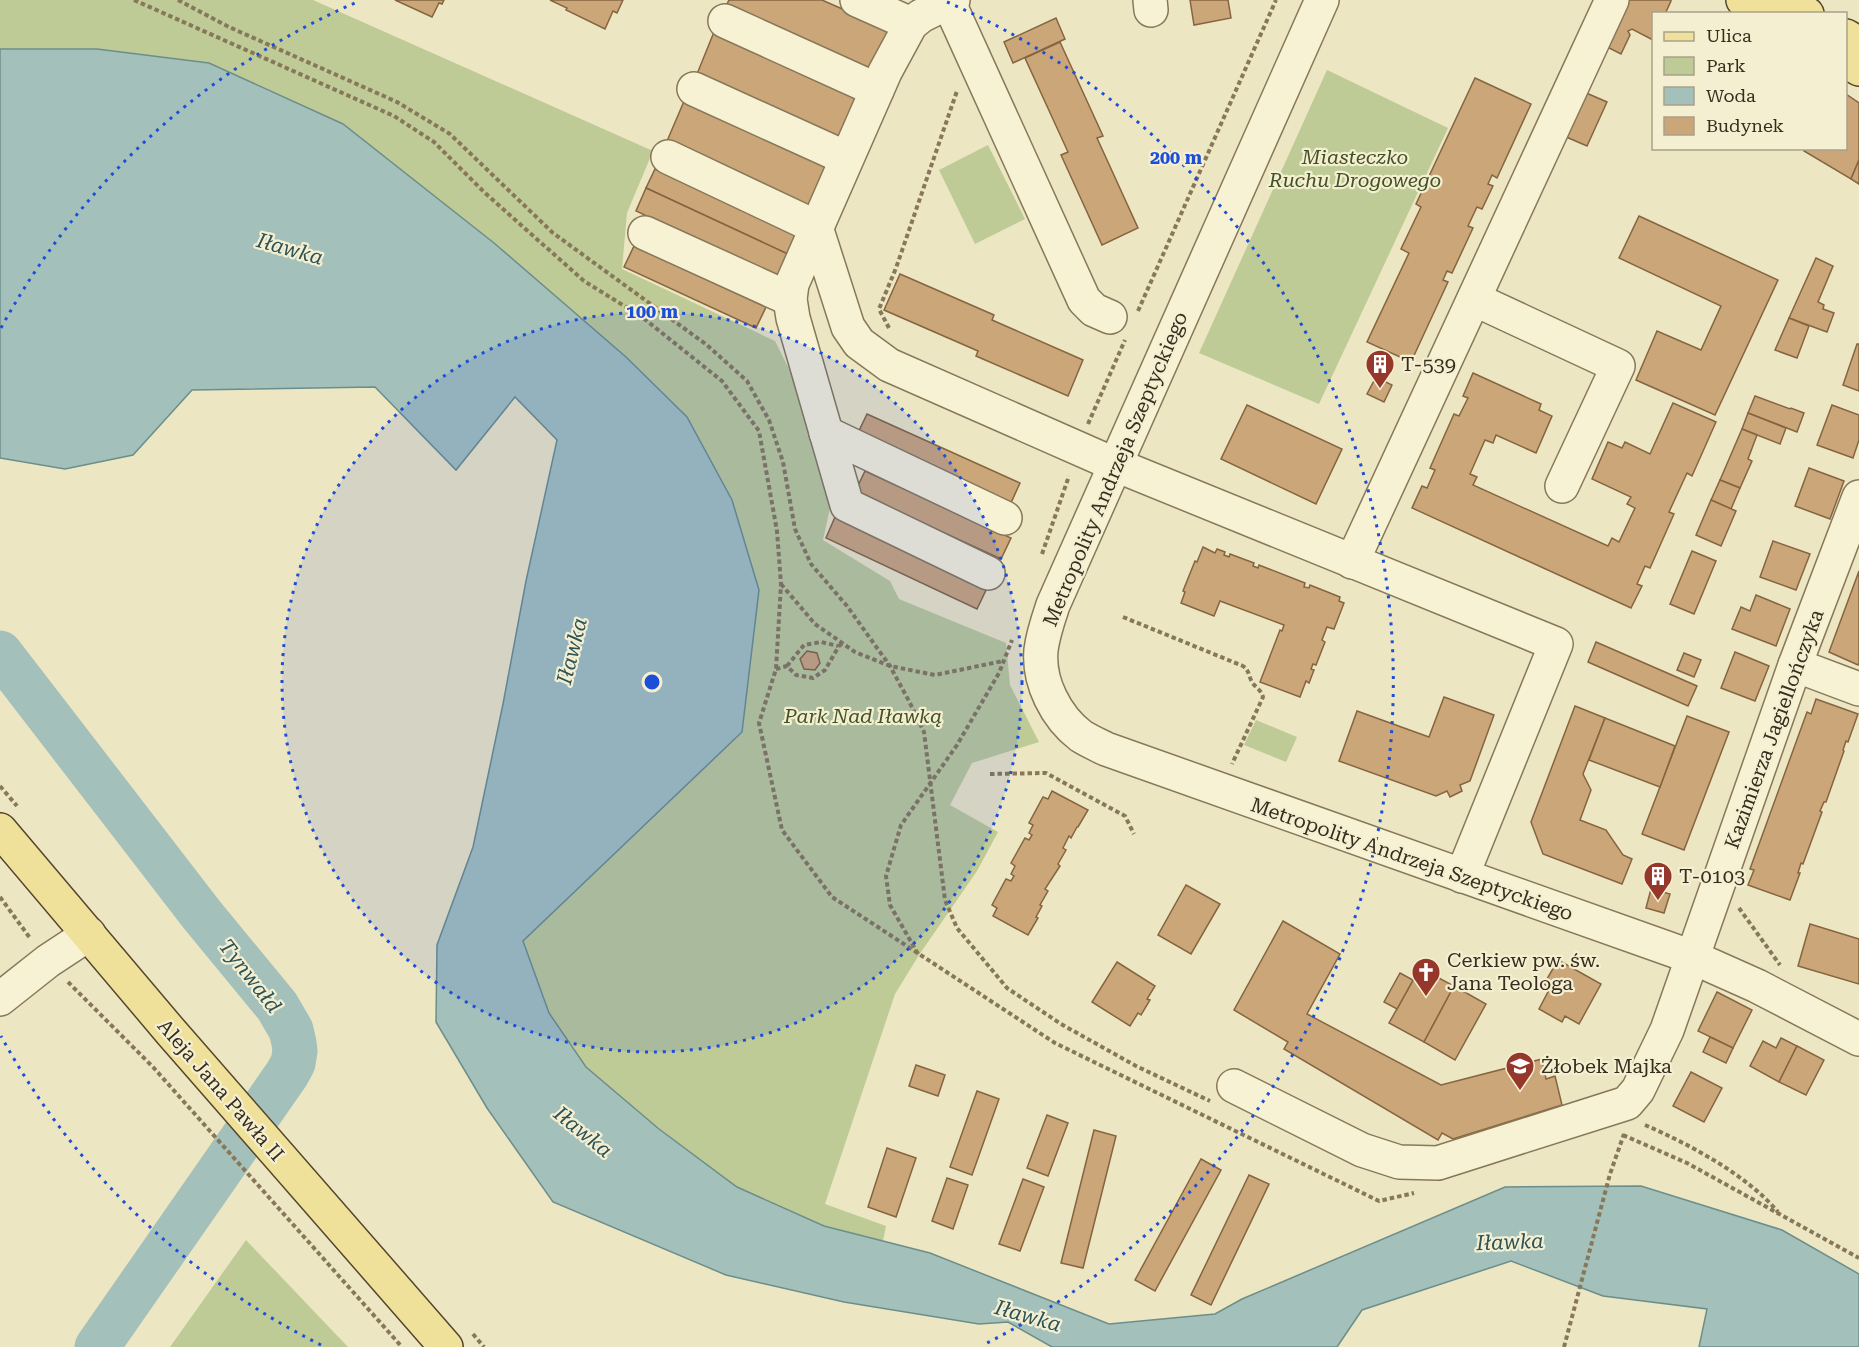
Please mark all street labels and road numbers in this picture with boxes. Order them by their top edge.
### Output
street label: Metropolity Andrzeja Szeptyckiego [1038,308,1192,630]
street label: Kazimierza Jagiellończyka [1719,606,1829,852]
street label: Metropolity Andrzeja Szeptyckiego [1248,792,1576,926]
street label: Aleja Jana Pawła II [153,1014,289,1166]

